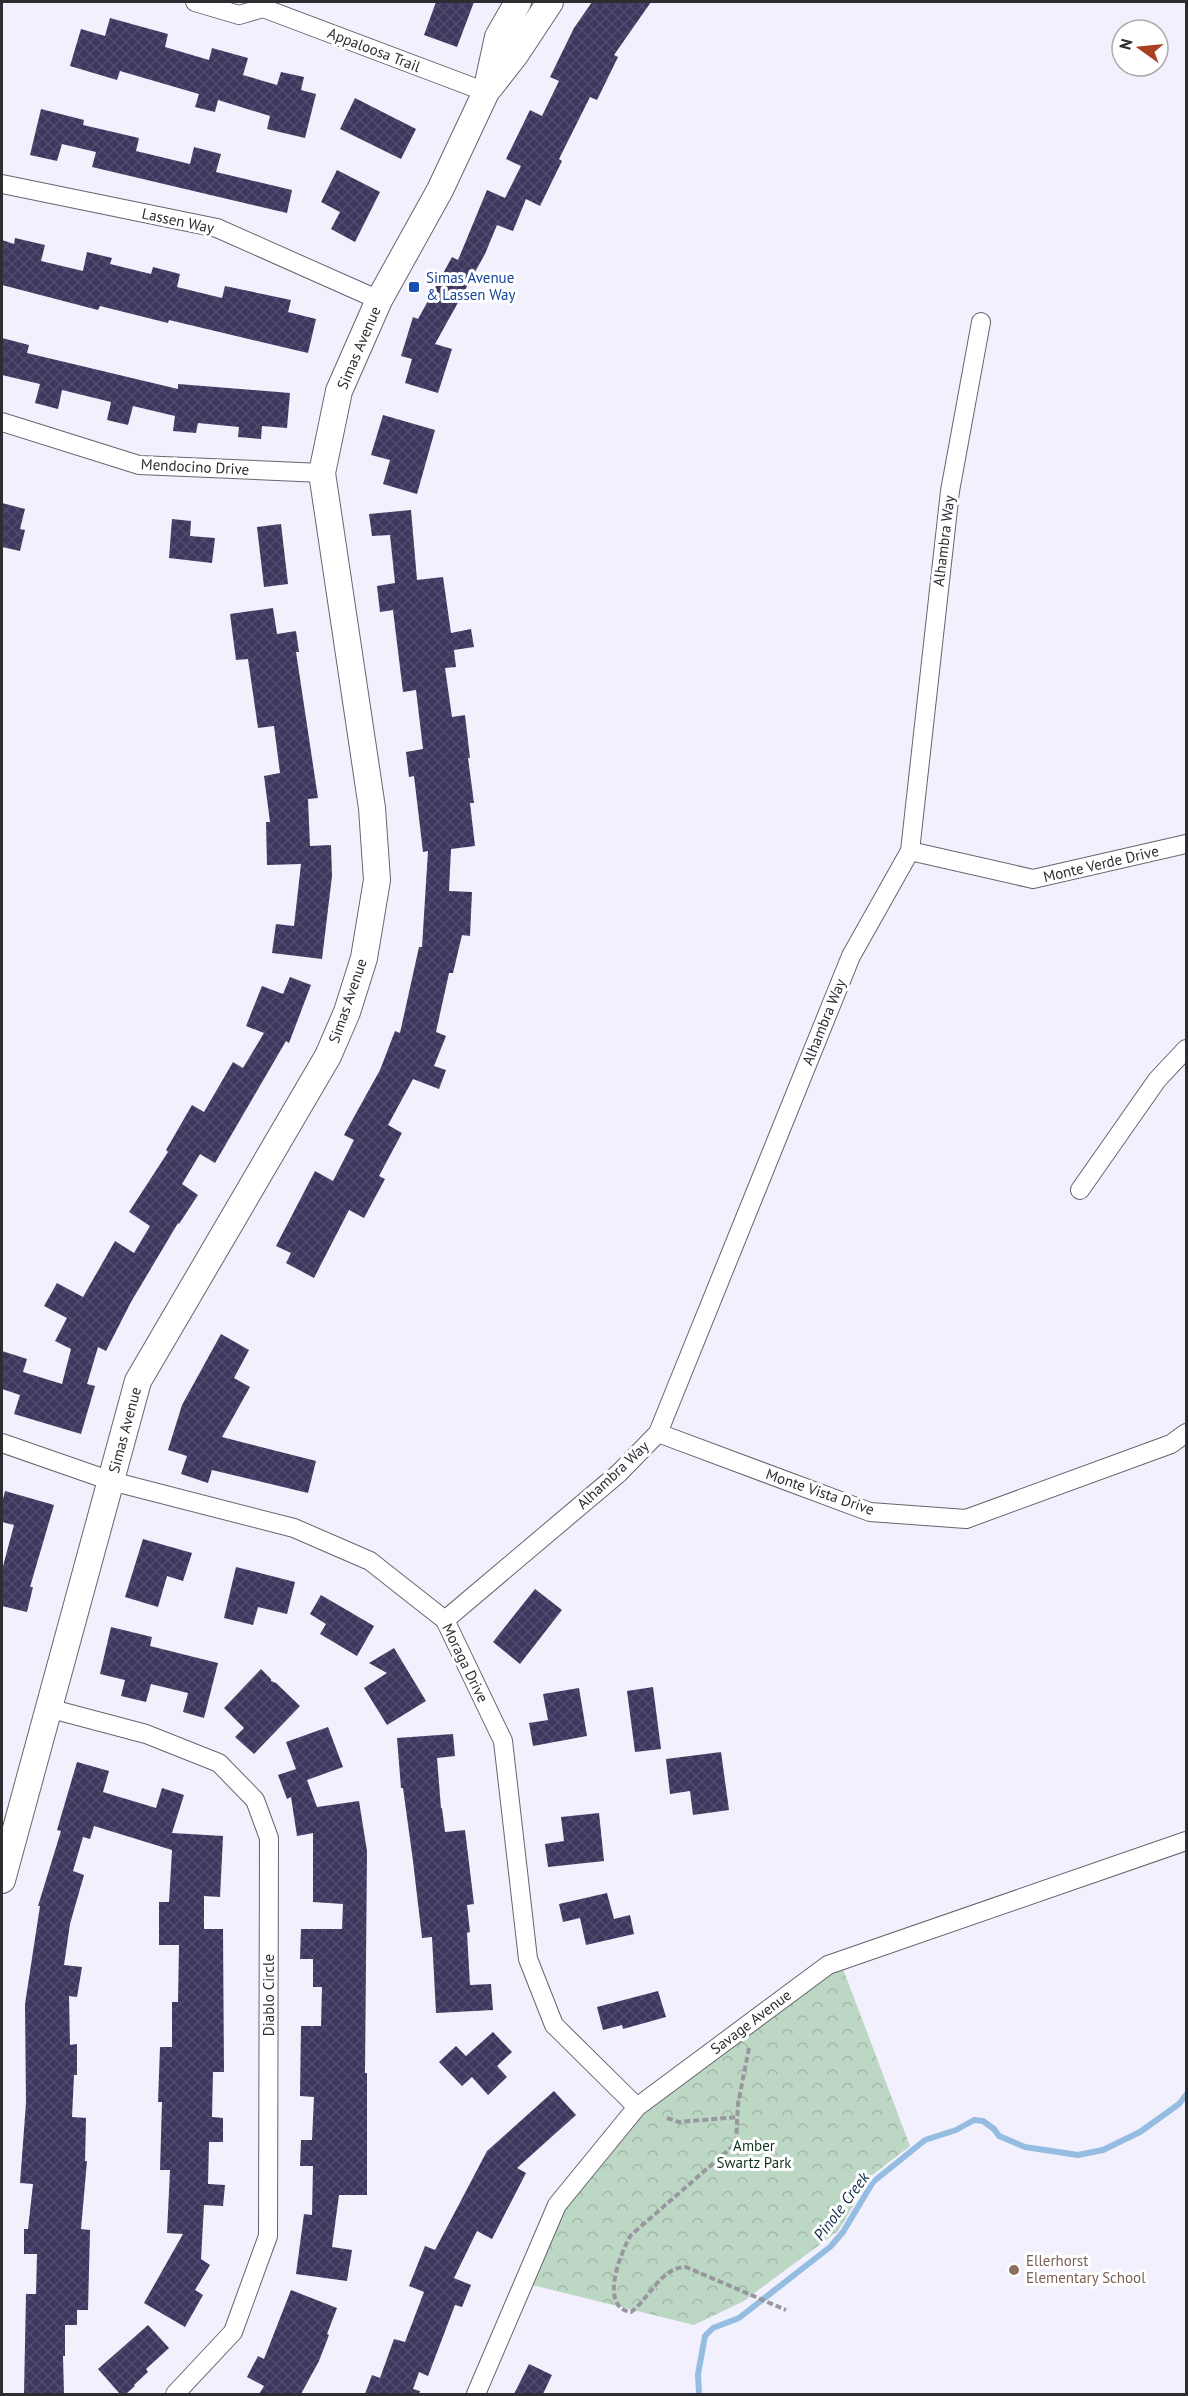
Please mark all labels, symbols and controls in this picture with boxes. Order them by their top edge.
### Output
north arrow [1110,18,1170,78]
street label: Appaloosa Trail [325,23,424,76]
text: N [1114,36,1137,52]
street label: Lassen Way [140,204,216,237]
place label: Simas Avenue & Lassen Way [426,268,516,304]
marker: Simas Avenue & Lassen Way [407,280,421,294]
street label: Simas Avenue [333,303,385,392]
street label: Mendocino Drive [140,454,250,479]
street label: Alhambra Way [928,494,959,588]
street label: Monte Verde Drive [1041,841,1160,886]
street label: Simas Avenue [324,956,371,1046]
street label: Alhambra Way [798,976,850,1068]
street label: Simas Avenue [104,1385,145,1475]
street label: Alhambra Way [573,1436,653,1513]
street label: Monte Vista Drive [764,1464,877,1519]
street label: Moraga Drive [438,1620,493,1705]
street label: Diablo Circle [259,1954,278,2036]
street label: Savage Avenue [707,1985,795,2058]
park label: Amber Swartz Park [717,2136,792,2172]
water label: Pinole Creek [809,2167,874,2244]
place label: Ellerhorst Elementary School [1026,2251,1146,2287]
marker: Ellerhorst Elementary School [1007,2263,1021,2277]

